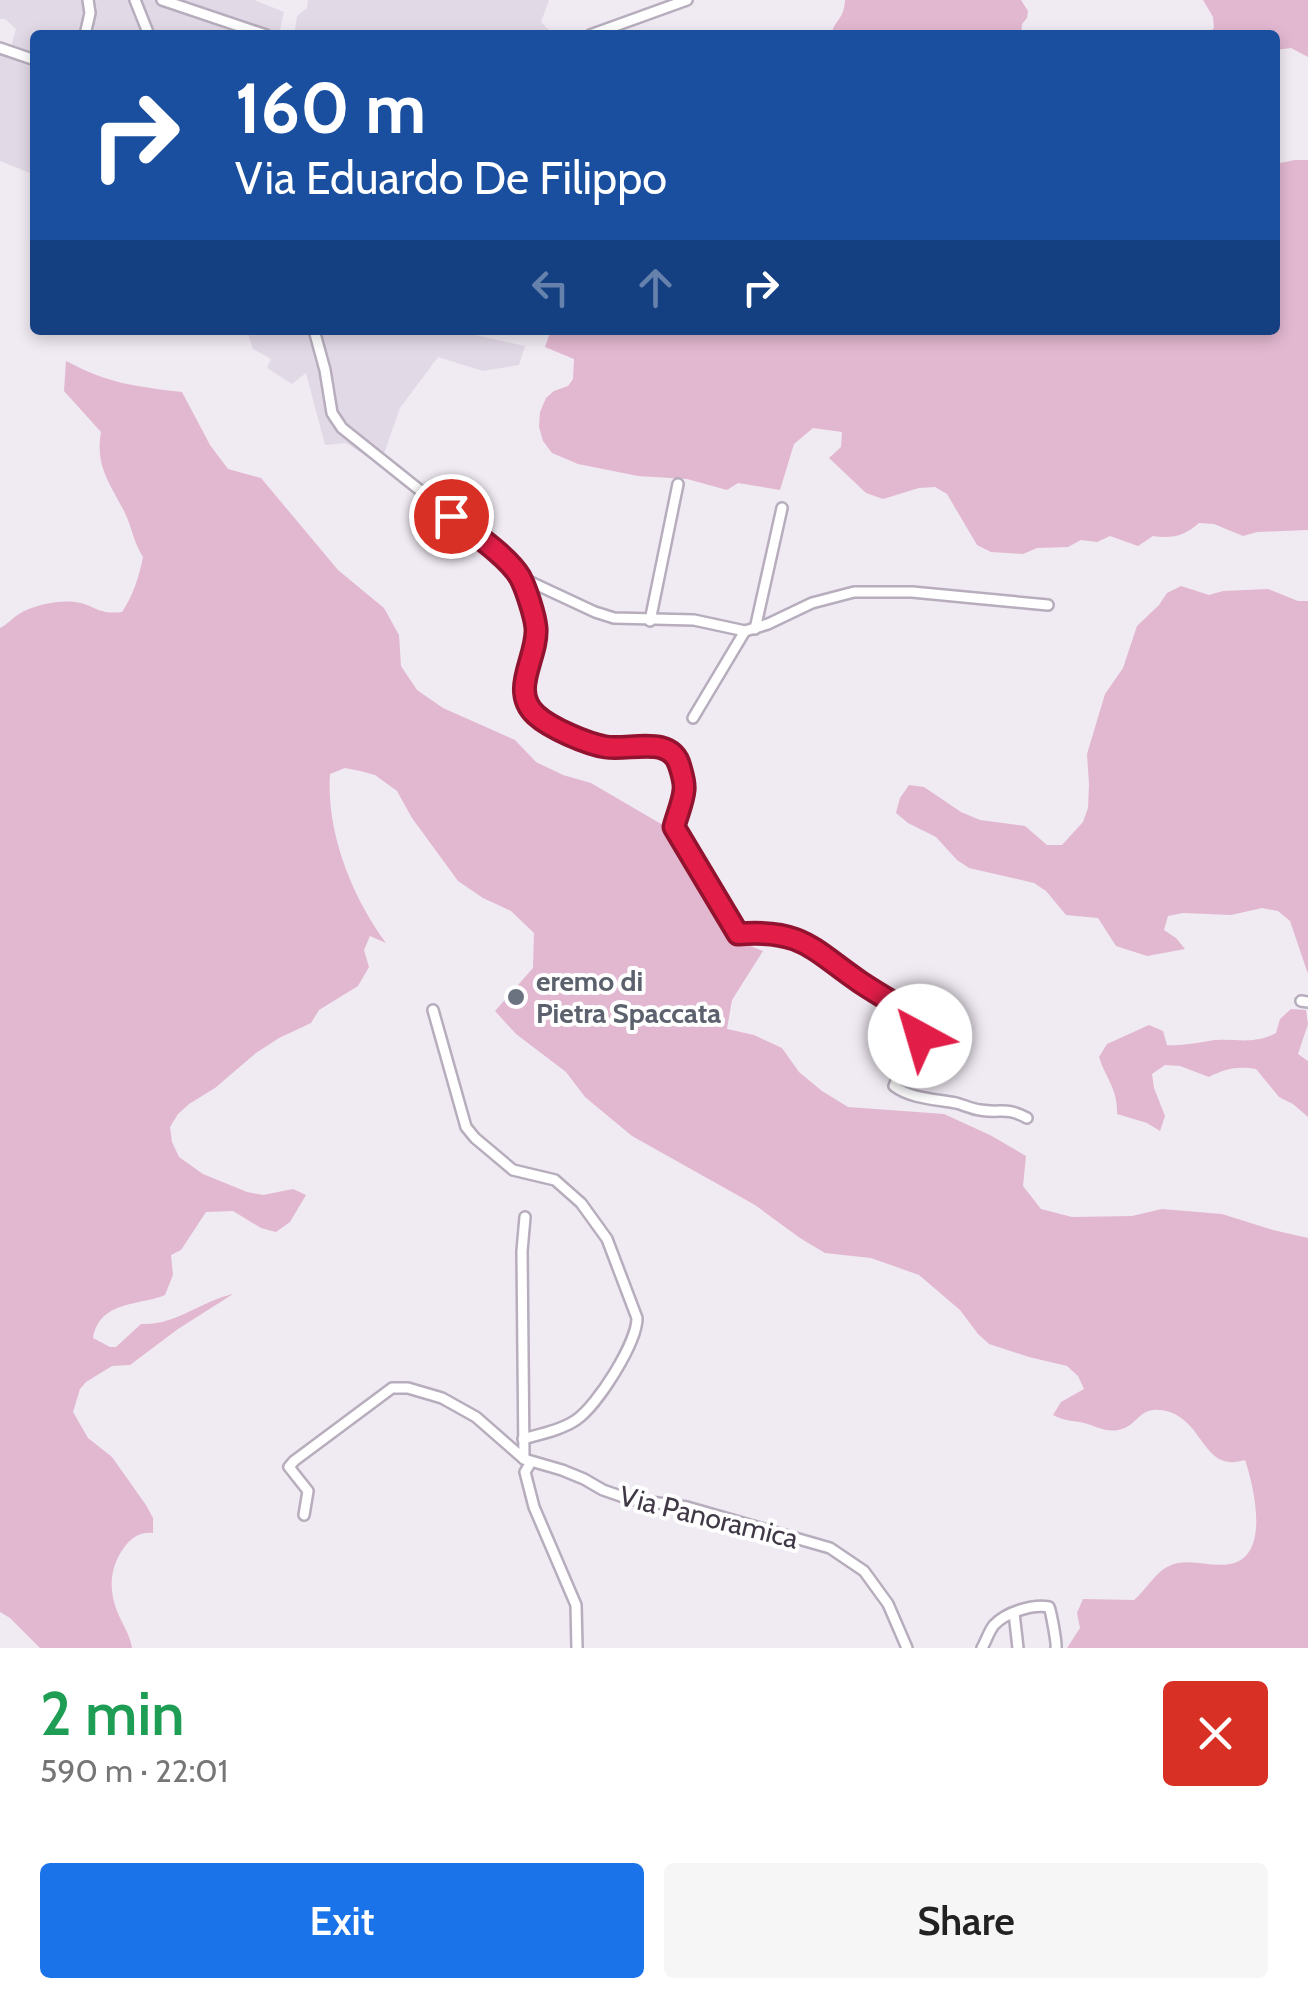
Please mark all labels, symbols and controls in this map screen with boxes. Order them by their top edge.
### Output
text: 160 m [235,65,426,151]
icon: right [70,70,200,200]
text: Via Eduardo De Filippo [235,151,667,205]
icon: left [523,260,578,315]
icon: ahead [628,260,683,315]
icon: right [733,260,788,315]
pin [409,474,494,559]
icon: arrive [424,489,479,544]
place label: eremo di Pietra Spaccata [536,964,721,1030]
position arrow [868,984,972,1088]
marker: eremo di Pietra Spaccata [505,986,527,1008]
street label: Via Panoramica [616,1478,802,1556]
text: 2 min [40,1677,185,1750]
button: close [1163,1681,1268,1786]
text: 590 m · 22:01 [40,1751,228,1790]
button: Exit [40,1863,644,1978]
button: Share [664,1863,1268,1978]

